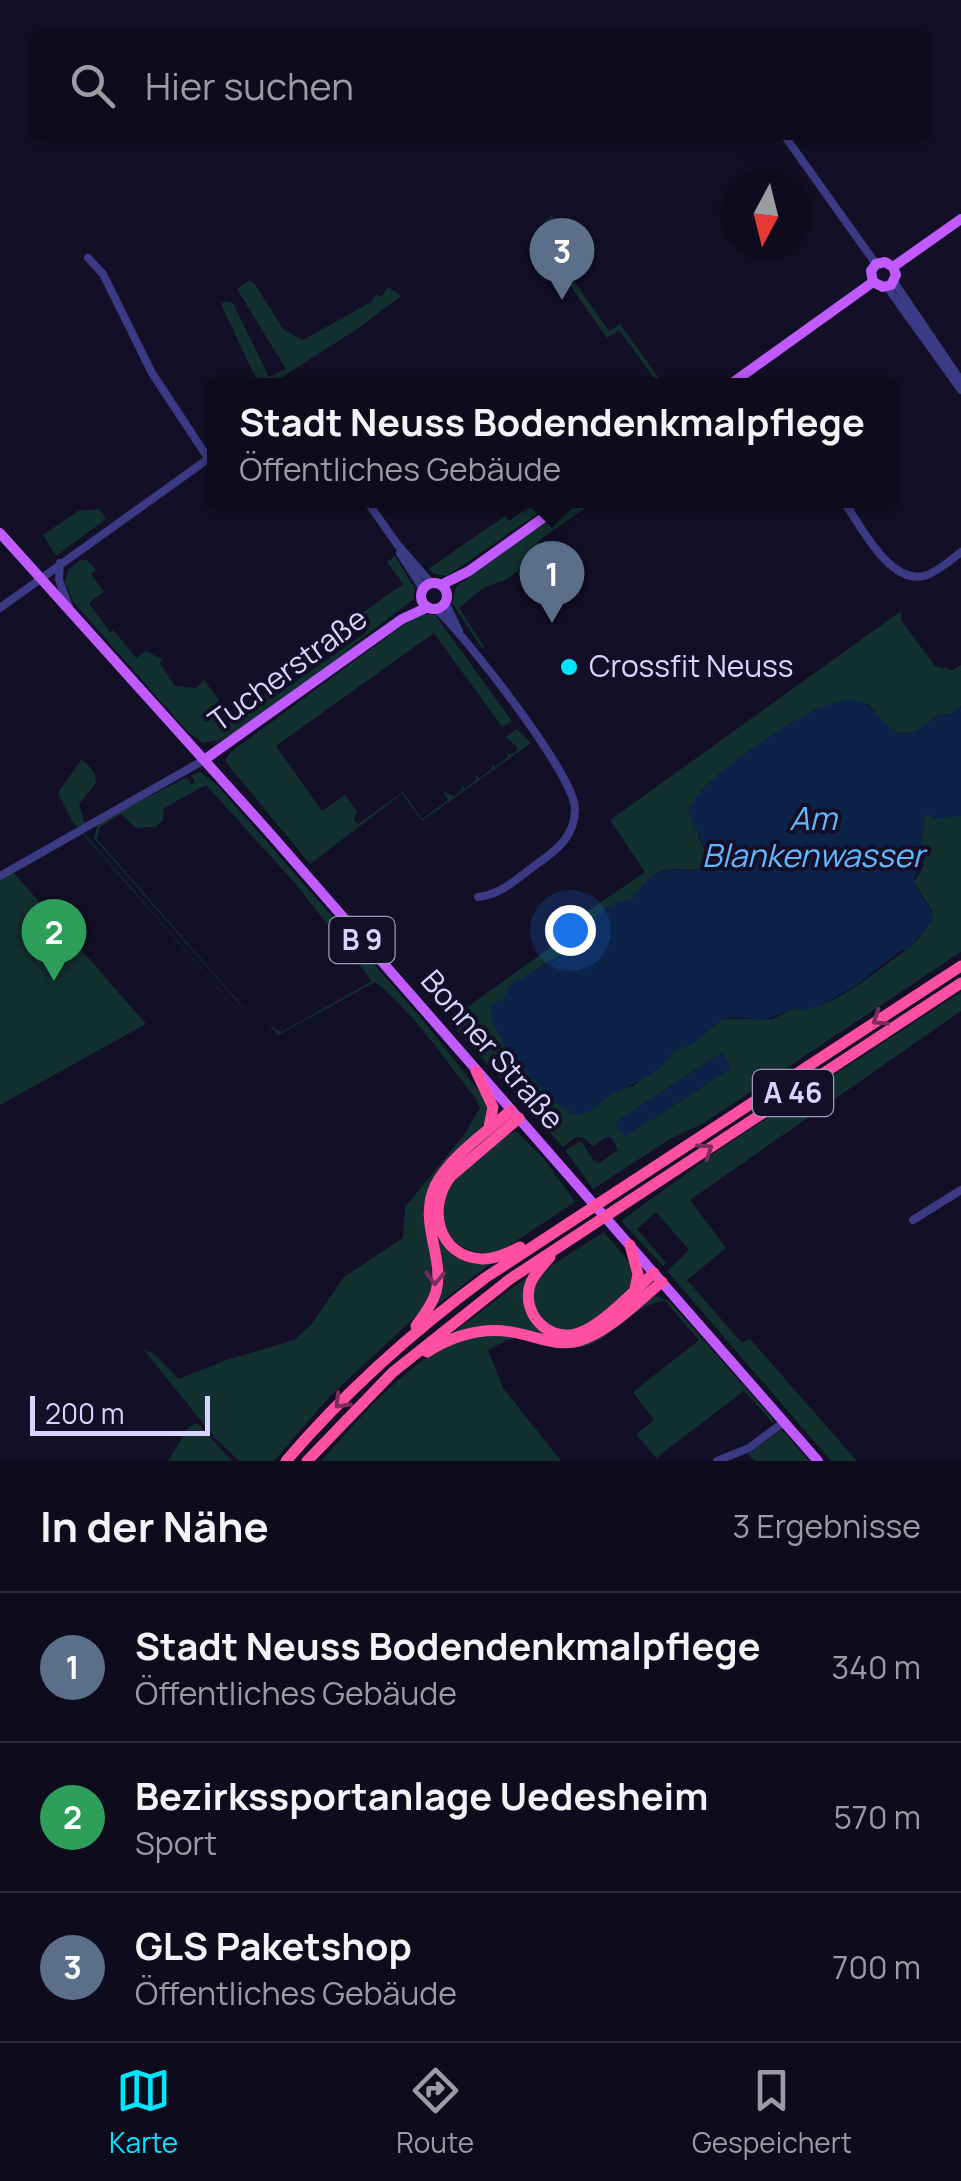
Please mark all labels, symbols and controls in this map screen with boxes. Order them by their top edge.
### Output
search box [30,30,931,140]
icon: search [65,58,120,113]
text: Hier suchen [145,59,354,111]
north arrow [721,170,811,260]
pin: 3 [530,218,594,300]
popup [207,378,897,508]
text: Stadt Neuss Bodendenkmalpflege [239,395,865,447]
text: Öffentliches Gebäude [239,447,561,491]
pin: 1 [520,540,584,623]
street label: Tucherstraße [200,597,375,740]
place label: Crossfit Neuss [589,645,794,686]
marker: Crossfit Neuss [558,656,580,678]
water label: Am Blankenwasser [702,796,928,877]
pin: 2 [22,898,86,981]
your location [545,905,596,956]
road number: B 9 [330,917,394,963]
street label: Bonner Straße [412,961,574,1138]
one-way arrow [872,1006,890,1025]
road number: A 46 [753,1070,833,1116]
one-way arrow [695,1144,713,1163]
one-way arrow [425,1271,446,1287]
one-way arrow [334,1390,352,1408]
scale bar [30,1391,210,1436]
text: 200 m [45,1394,124,1432]
text: In der Nähe [40,1497,269,1555]
text: 3 Ergebnisse [732,1504,921,1548]
text: Stadt Neuss Bodendenkmalpflege [135,1619,761,1671]
text: 1 [65,1645,80,1689]
text: 340 m [831,1645,921,1689]
text: Öffentliches Gebäude [135,1671,457,1715]
text: Bezirkssportanlage Uedesheim [135,1769,708,1821]
text: 2 [63,1795,82,1839]
text: 570 m [833,1795,921,1839]
text: Sport [135,1821,217,1865]
text: GLS Paketshop [135,1919,412,1971]
text: 3 [63,1945,82,1989]
text: 700 m [832,1945,921,1989]
text: Öffentliches Gebäude [135,1971,457,2015]
tab: Karte [109,2063,178,2161]
tab: Route [396,2063,474,2161]
tab: Gespeichert [692,2063,852,2161]

